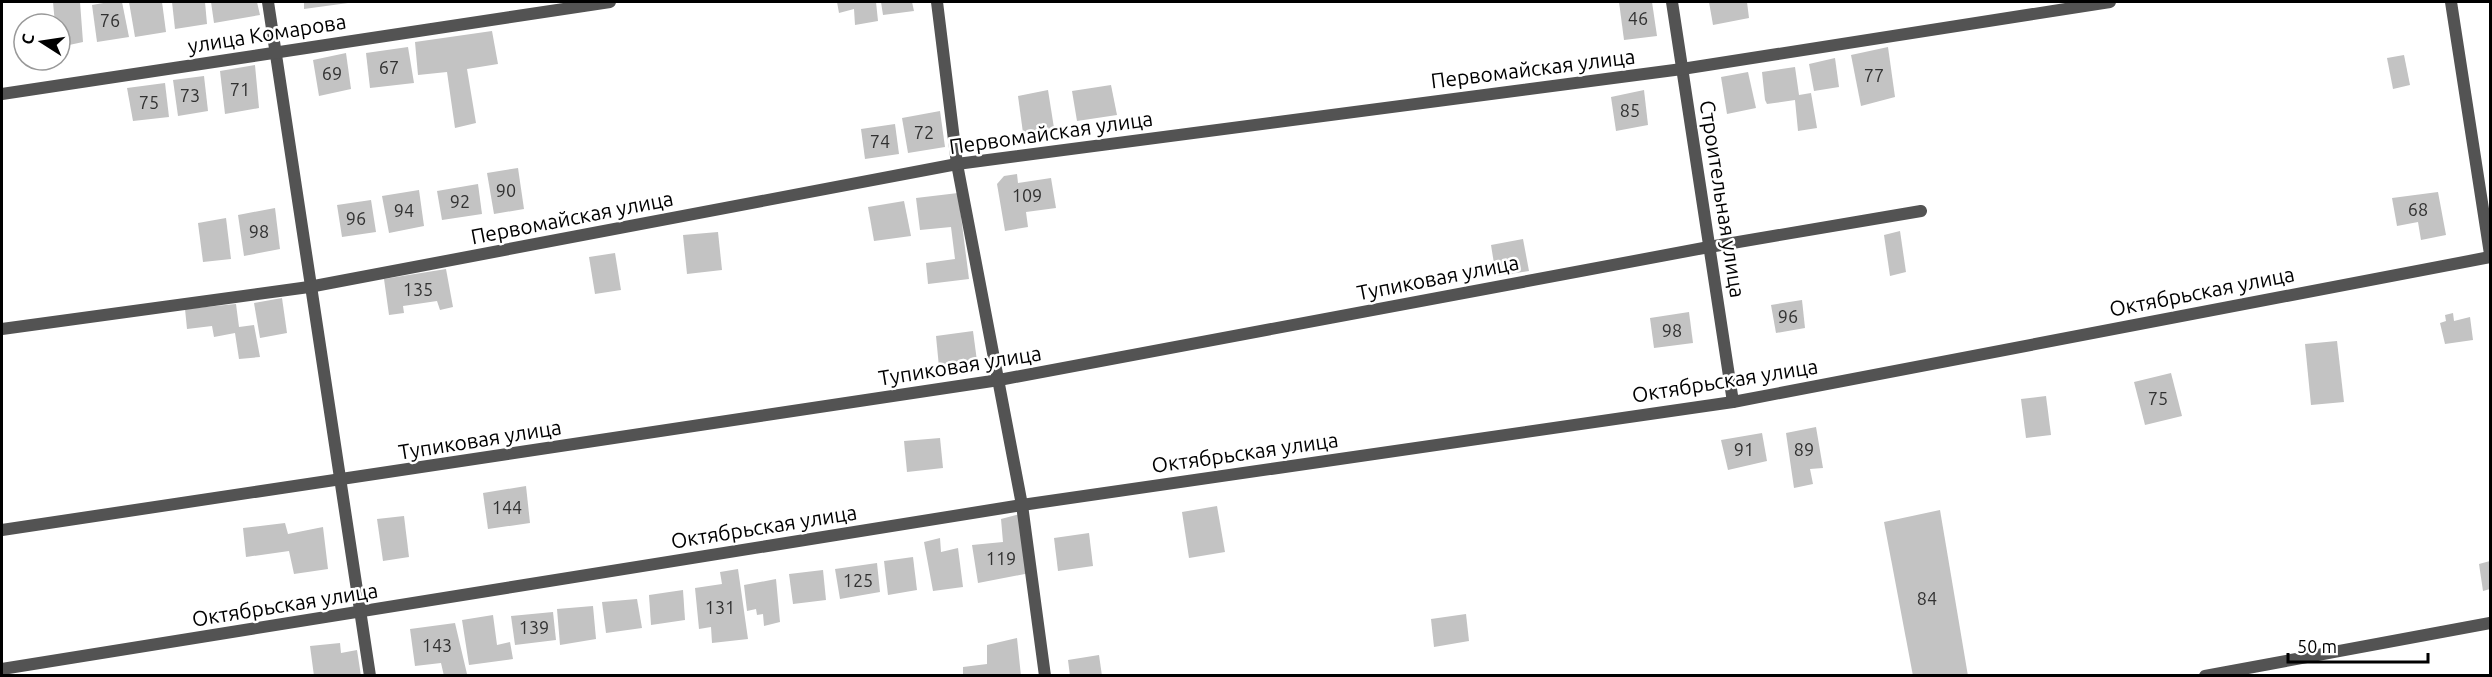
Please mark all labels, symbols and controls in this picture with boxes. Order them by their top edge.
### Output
house number: 46 [1628,8,1648,28]
street label: улица Комарова [186,9,348,57]
house number: 76 [100,10,120,30]
north arrow [12,12,72,72]
text: С [17,32,37,46]
street label: Первомайская улица [1429,44,1636,92]
house number: 67 [379,57,399,77]
house number: 69 [322,63,342,83]
house number: 77 [1864,65,1884,85]
house number: 71 [230,79,250,99]
house number: 73 [180,85,200,105]
house number: 75 [139,92,159,112]
street label: Строительная улица [1696,98,1750,299]
house number: 85 [1620,100,1640,120]
street label: Первомайская улица [947,106,1154,158]
house number: 72 [914,122,934,142]
house number: 74 [870,131,890,151]
house number: 90 [496,180,516,200]
house number: 109 [1012,185,1042,205]
street label: Первомайская улица [469,186,675,248]
house number: 92 [450,191,470,211]
house number: 68 [2408,199,2428,219]
house number: 94 [394,200,414,220]
house number: 96 [346,208,366,228]
house number: 98 [249,221,269,241]
street label: Тупиковая улица [1355,250,1521,305]
street label: Октябрьская улица [2107,261,2296,321]
house number: 135 [403,279,433,299]
house number: 96 [1778,306,1798,326]
house number: 98 [1662,320,1682,340]
street label: Тупиковая улица [877,340,1043,390]
street label: Октябрьская улица [1630,353,1820,407]
house number: 75 [2148,388,2168,408]
street label: Тупиковая улица [397,414,563,464]
street label: Октябрьская улица [1150,427,1340,477]
house number: 91 [1734,439,1754,459]
house number: 89 [1794,439,1814,459]
house number: 144 [492,497,522,517]
street label: Октябрьская улица [669,499,859,553]
house number: 119 [986,548,1016,568]
house number: 125 [843,570,873,590]
street label: Октябрьская улица [190,577,380,631]
house number: 84 [1917,588,1937,608]
house number: 131 [705,597,735,617]
house number: 139 [519,617,549,637]
scale bar [2288,626,2428,664]
house number: 143 [422,635,452,655]
text: 50 m [2297,636,2337,656]

